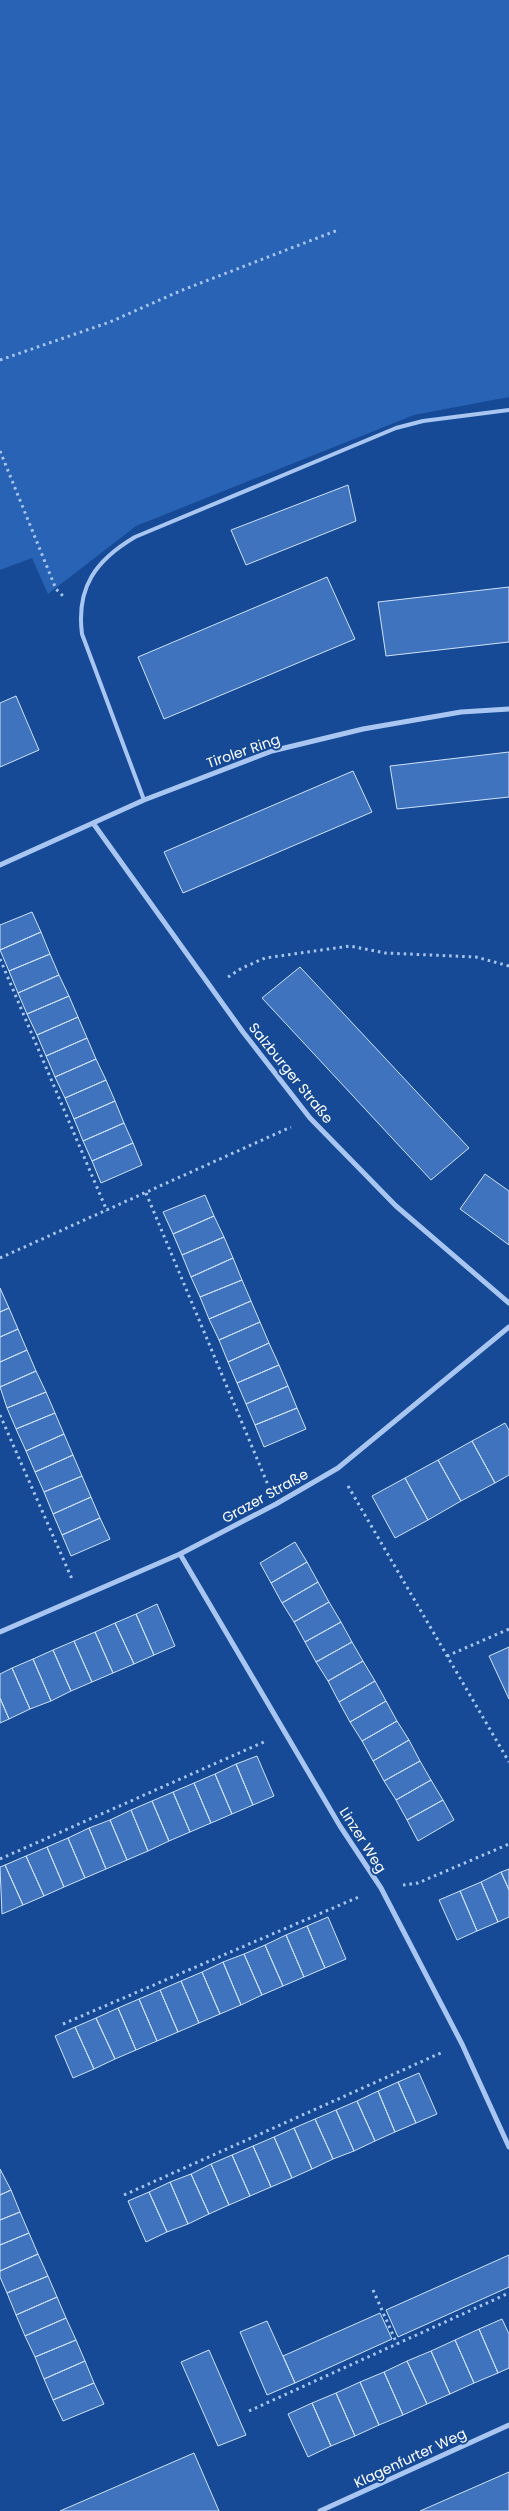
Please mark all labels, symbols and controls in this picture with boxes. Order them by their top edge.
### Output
street label: Tiroler Ring [203,729,283,773]
street label: Salzburger Straße [244,1018,338,1128]
street label: Grazer Straße [218,1464,312,1528]
street label: Linzer Weg [335,1803,391,1877]
street label: Klagenfurter Weg [351,2423,469,2493]

